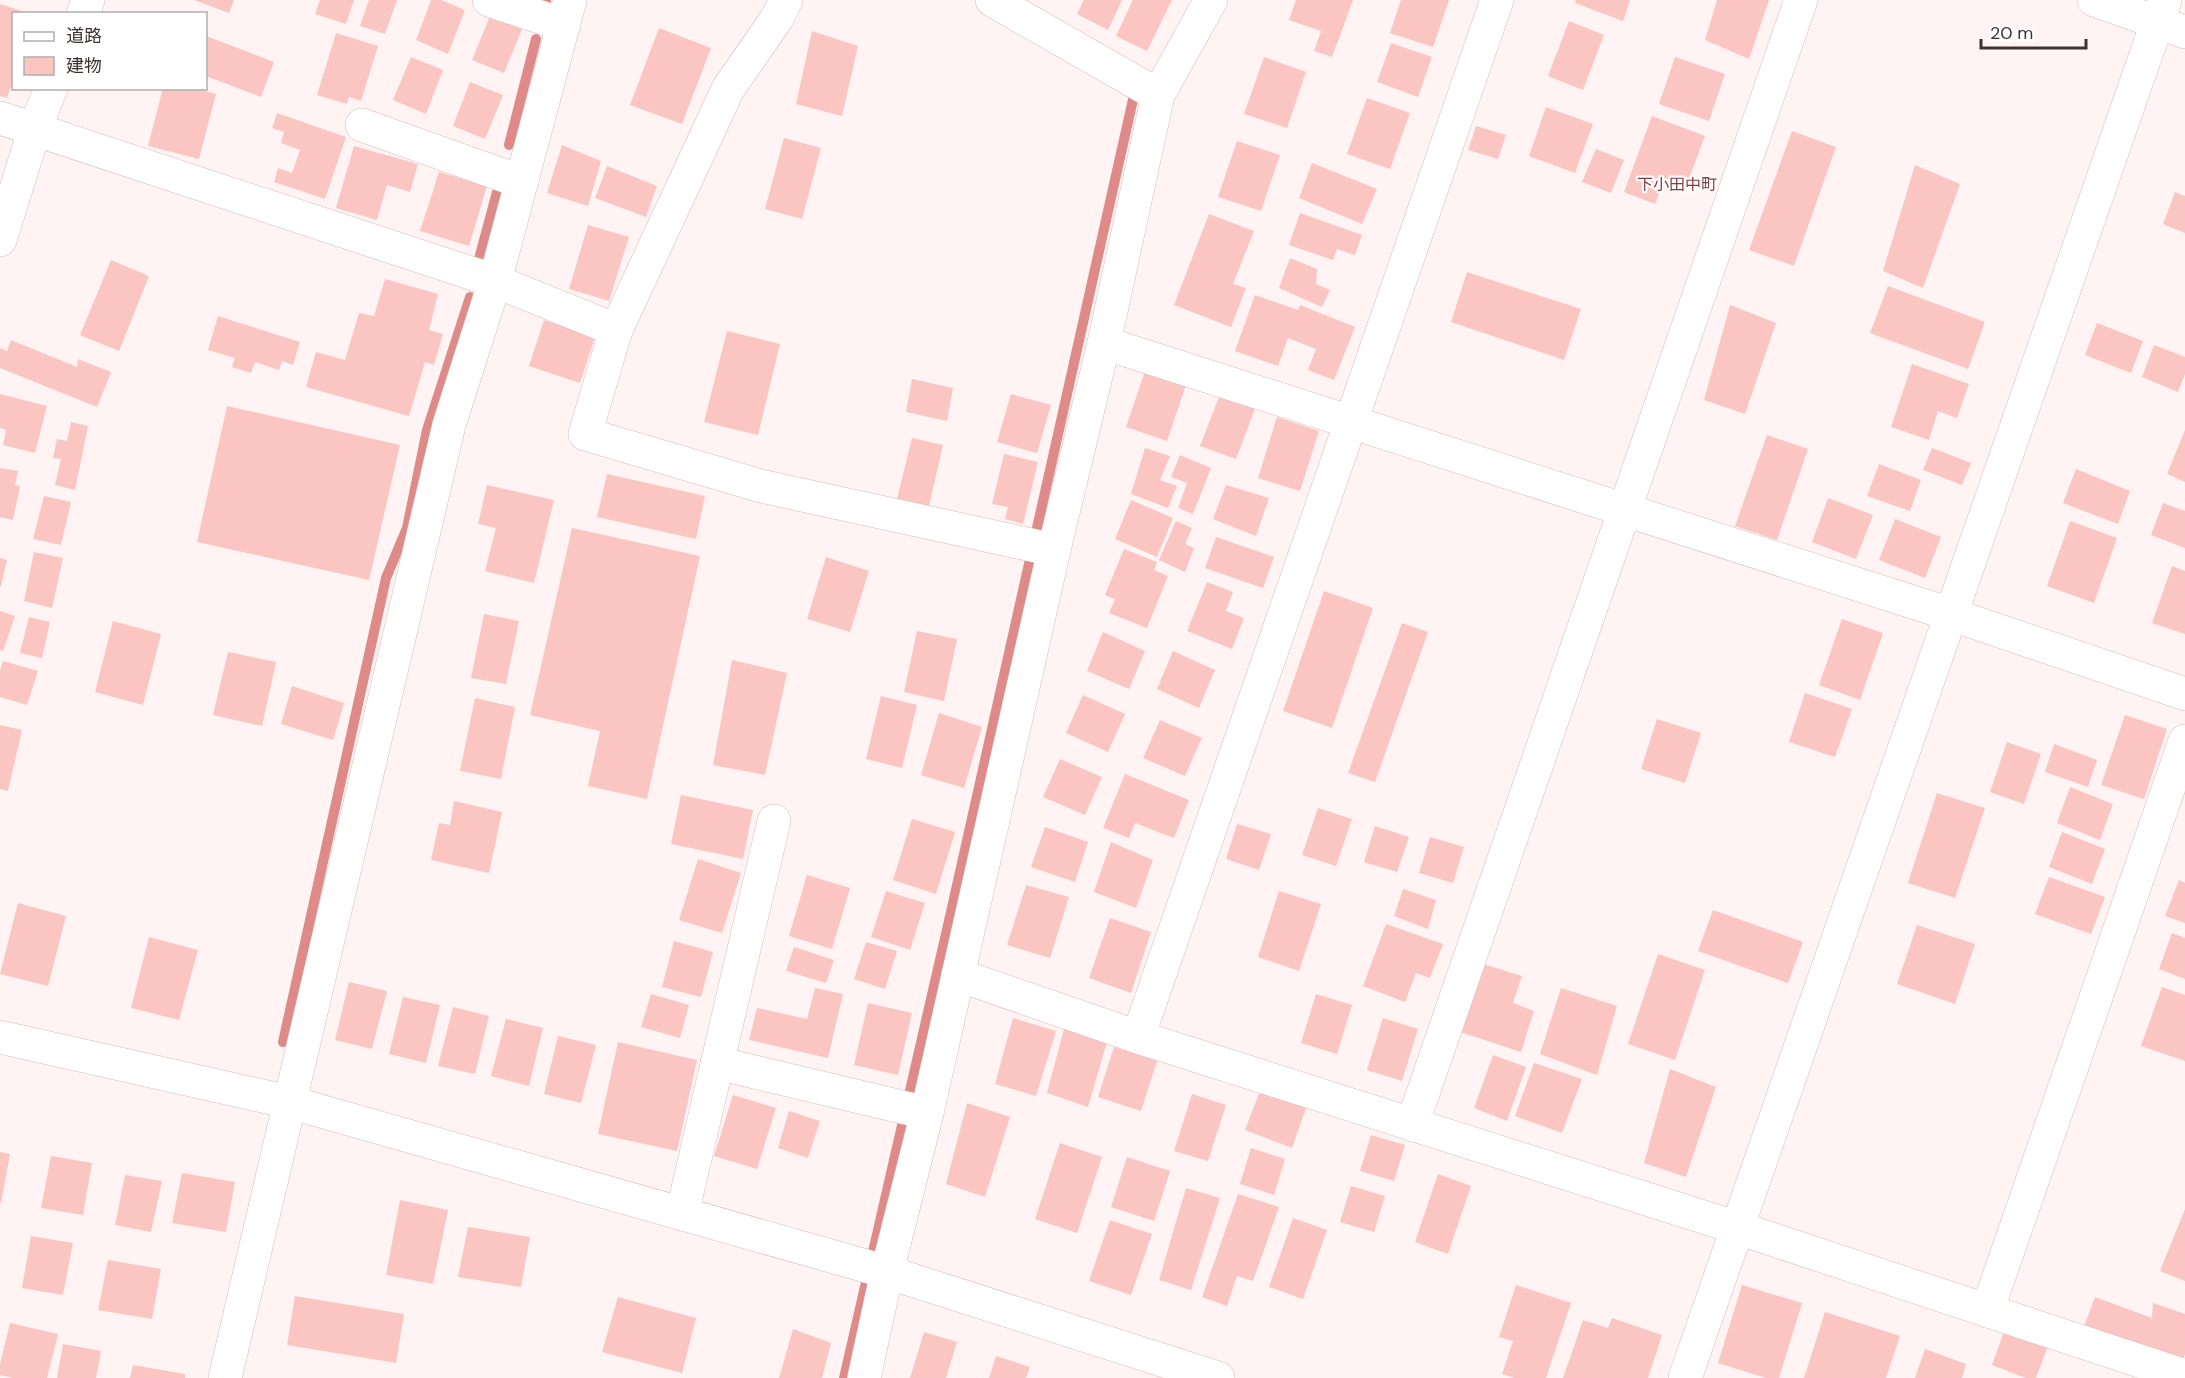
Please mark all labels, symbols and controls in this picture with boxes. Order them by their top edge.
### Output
legend [12,12,207,90]
scale bar [1981,12,2086,50]
text: 20 m [1990,21,2033,45]
text: 道路 [66,24,102,48]
text: 建物 [66,54,102,78]
district label: 下小田中町 [1637,174,1717,195]

